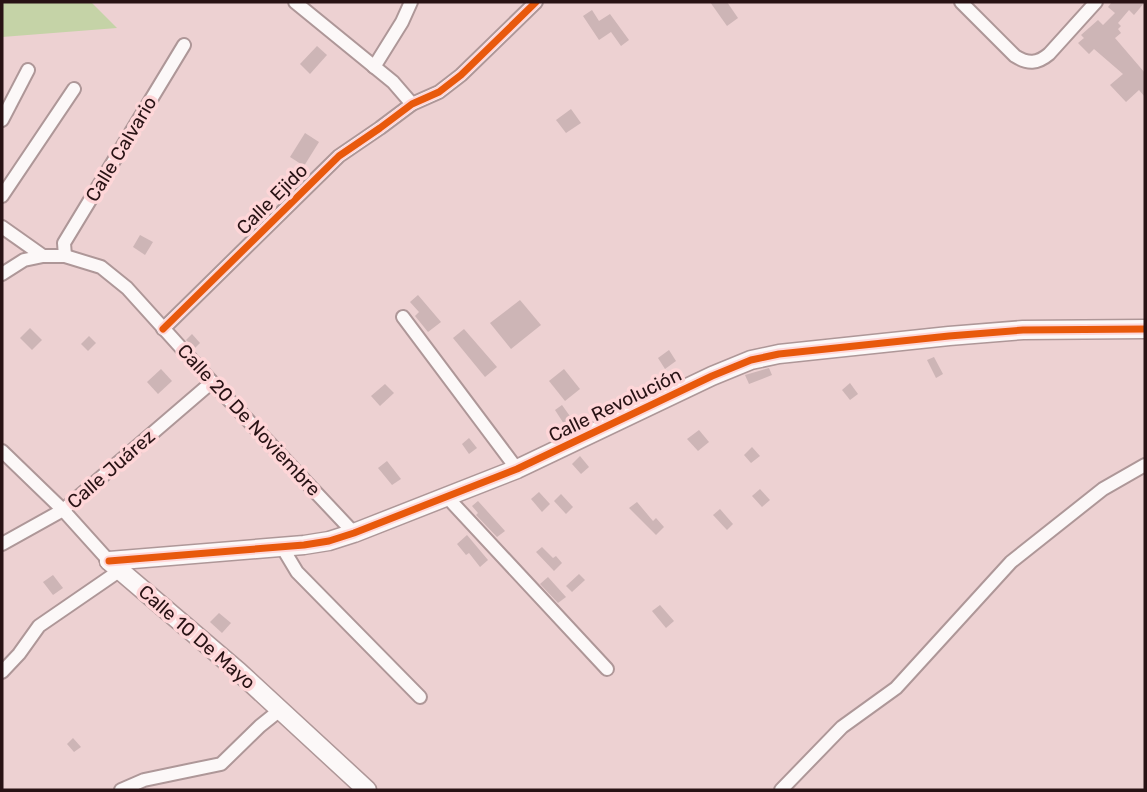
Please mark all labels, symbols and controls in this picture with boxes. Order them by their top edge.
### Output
street label: Calle Calvario [81,92,161,206]
street label: Calle Ejido [232,159,312,239]
street label: Calle 20 De Noviembre [173,339,325,501]
street label: Calle Revolución [545,363,685,447]
street label: Calle Juárez [62,425,160,513]
street label: Calle 10 De Mayo [134,580,260,694]

